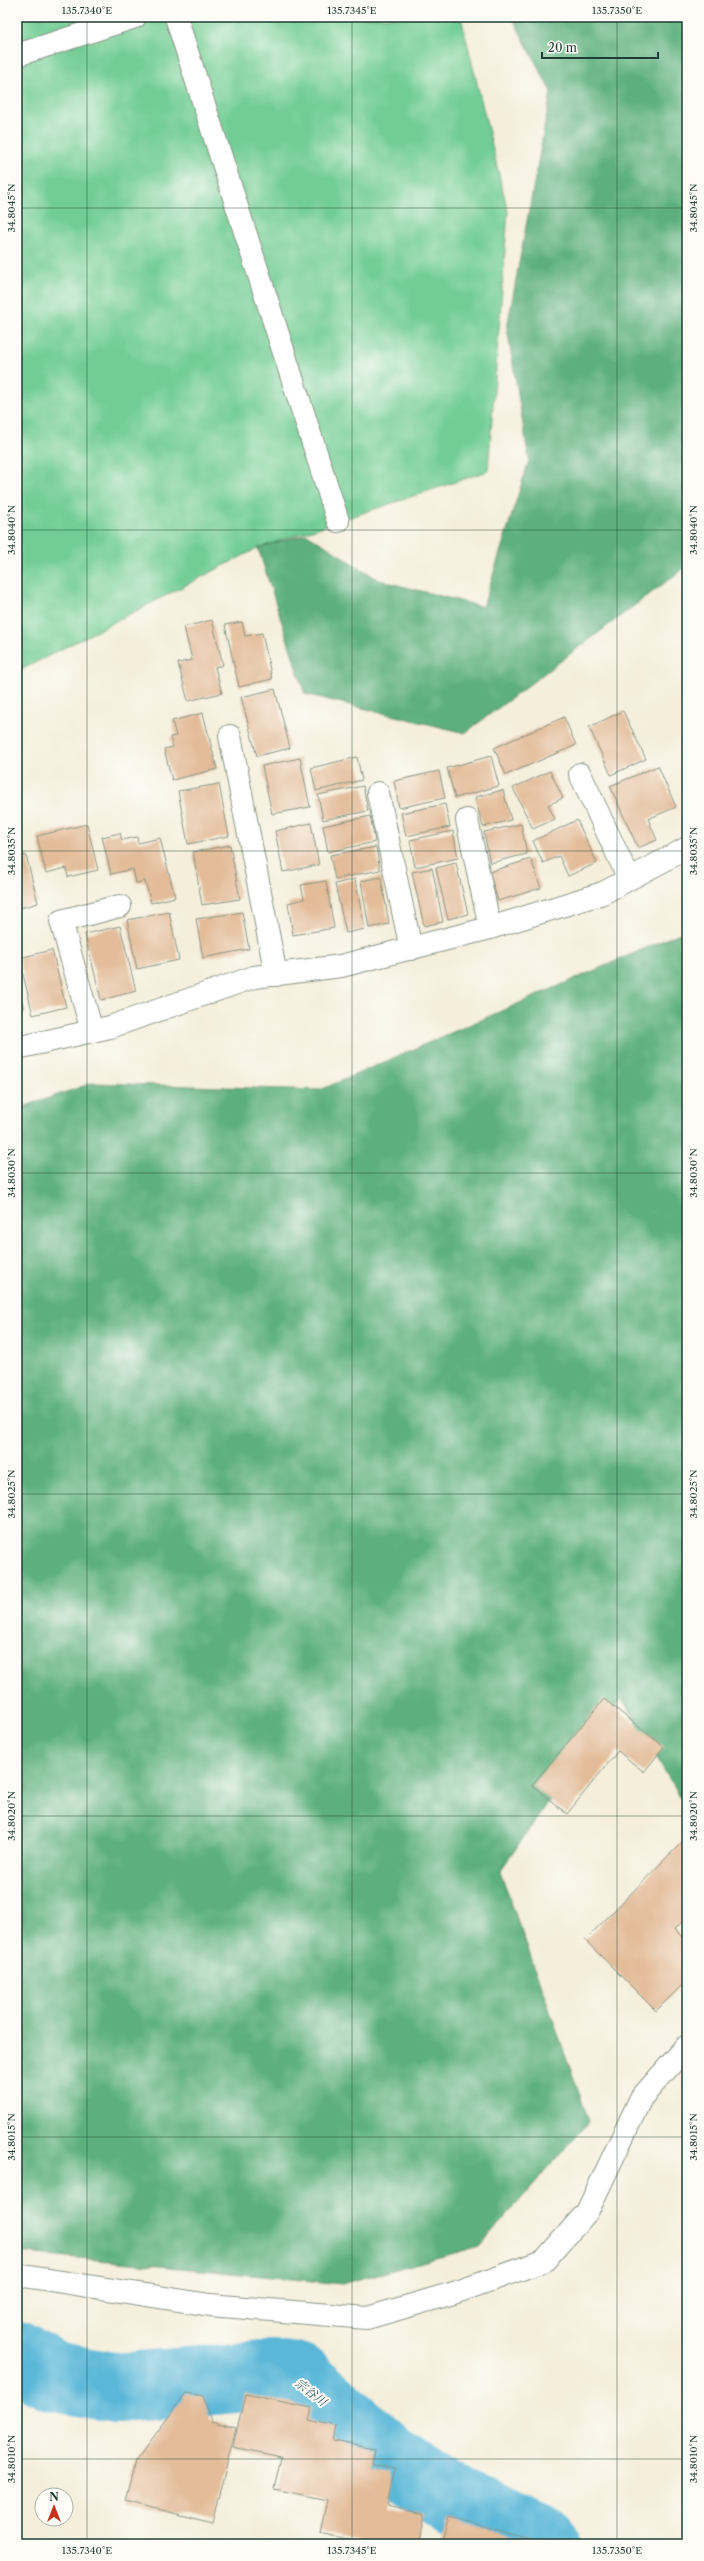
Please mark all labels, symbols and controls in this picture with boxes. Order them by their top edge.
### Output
text: 135.7340°E [62,4,112,17]
text: 135.7345°E [327,4,377,17]
text: 135.7350°E [592,4,642,17]
scale bar [542,34,658,60]
text: 20 m [548,40,577,55]
text: 34.8045°N [5,184,18,232]
text: 34.8045°N [687,184,700,232]
text: 34.8040°N [5,505,18,555]
text: 34.8040°N [687,505,700,555]
text: 34.8035°N [5,827,18,875]
text: 34.8035°N [687,827,700,875]
text: 34.8030°N [5,1148,18,1198]
text: 34.8030°N [687,1148,700,1198]
text: 34.8025°N [5,1470,18,1518]
text: 34.8025°N [687,1470,700,1518]
text: 34.8020°N [5,1791,18,1841]
text: 34.8020°N [687,1791,700,1841]
text: 34.8015°N [5,2113,18,2161]
text: 34.8015°N [687,2113,700,2161]
water label: 宗谷川 [292,2375,331,2410]
text: 34.8010°N [5,2435,18,2483]
text: 34.8010°N [687,2435,700,2483]
north arrow [34,2487,74,2527]
text: N [49,2490,59,2504]
text: 135.7340°E [62,2544,112,2557]
text: 135.7345°E [327,2544,377,2557]
text: 135.7350°E [592,2544,642,2557]

